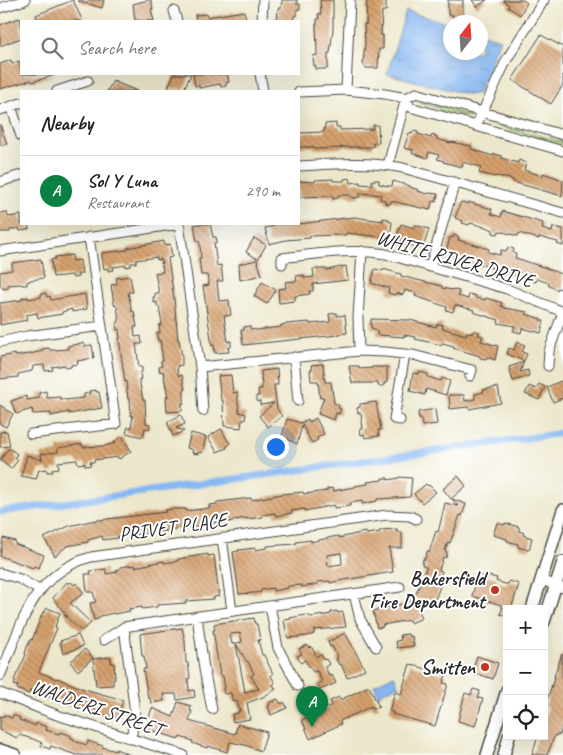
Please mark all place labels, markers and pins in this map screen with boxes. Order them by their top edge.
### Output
place label: Bakersfield Fire Department [369,566,489,614]
marker: Bakersfield Fire Department [489,584,501,596]
place label: Smitten [421,655,476,680]
marker: Smitten [479,661,491,673]
pin: A [296,686,328,727]

